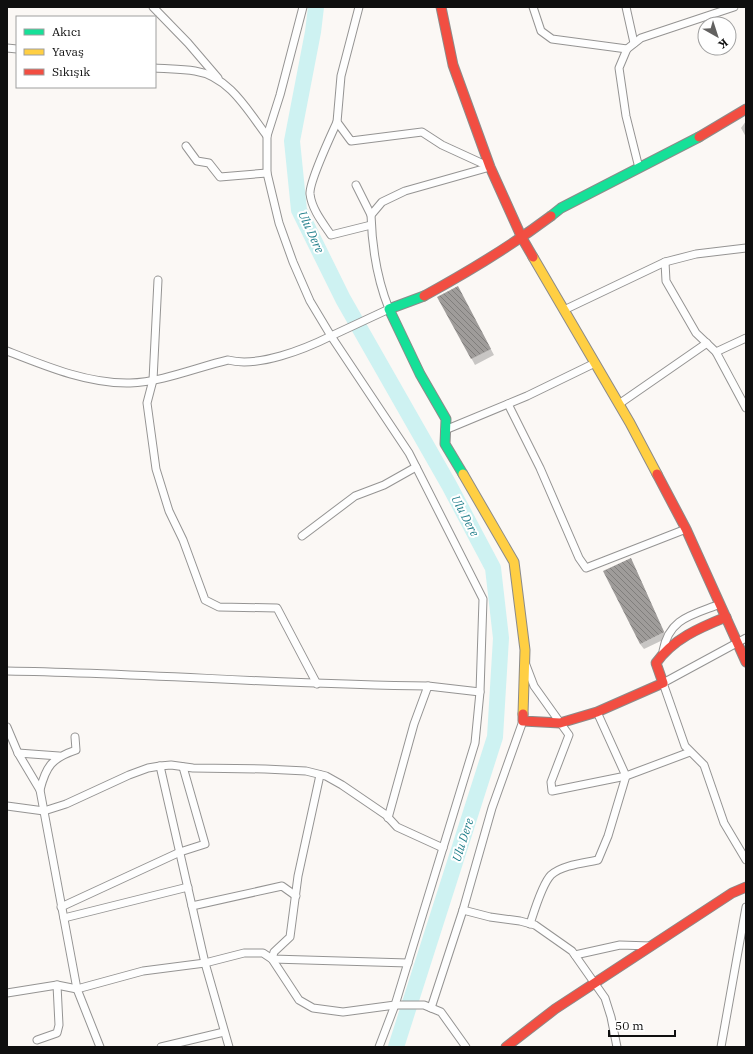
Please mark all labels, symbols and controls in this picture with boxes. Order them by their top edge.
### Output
legend [16,16,156,88]
north arrow [697,16,737,56]
text: Akıcı [52,24,81,39]
text: K [715,36,731,52]
text: Yavaş [52,44,84,59]
text: Sıkışık [52,64,90,79]
water label: Ulu Dere [295,208,328,256]
water label: Ulu Dere [448,493,483,540]
water label: Ulu Dere [449,816,477,863]
scale bar [609,1012,675,1038]
text: 50 m [615,1018,644,1033]

